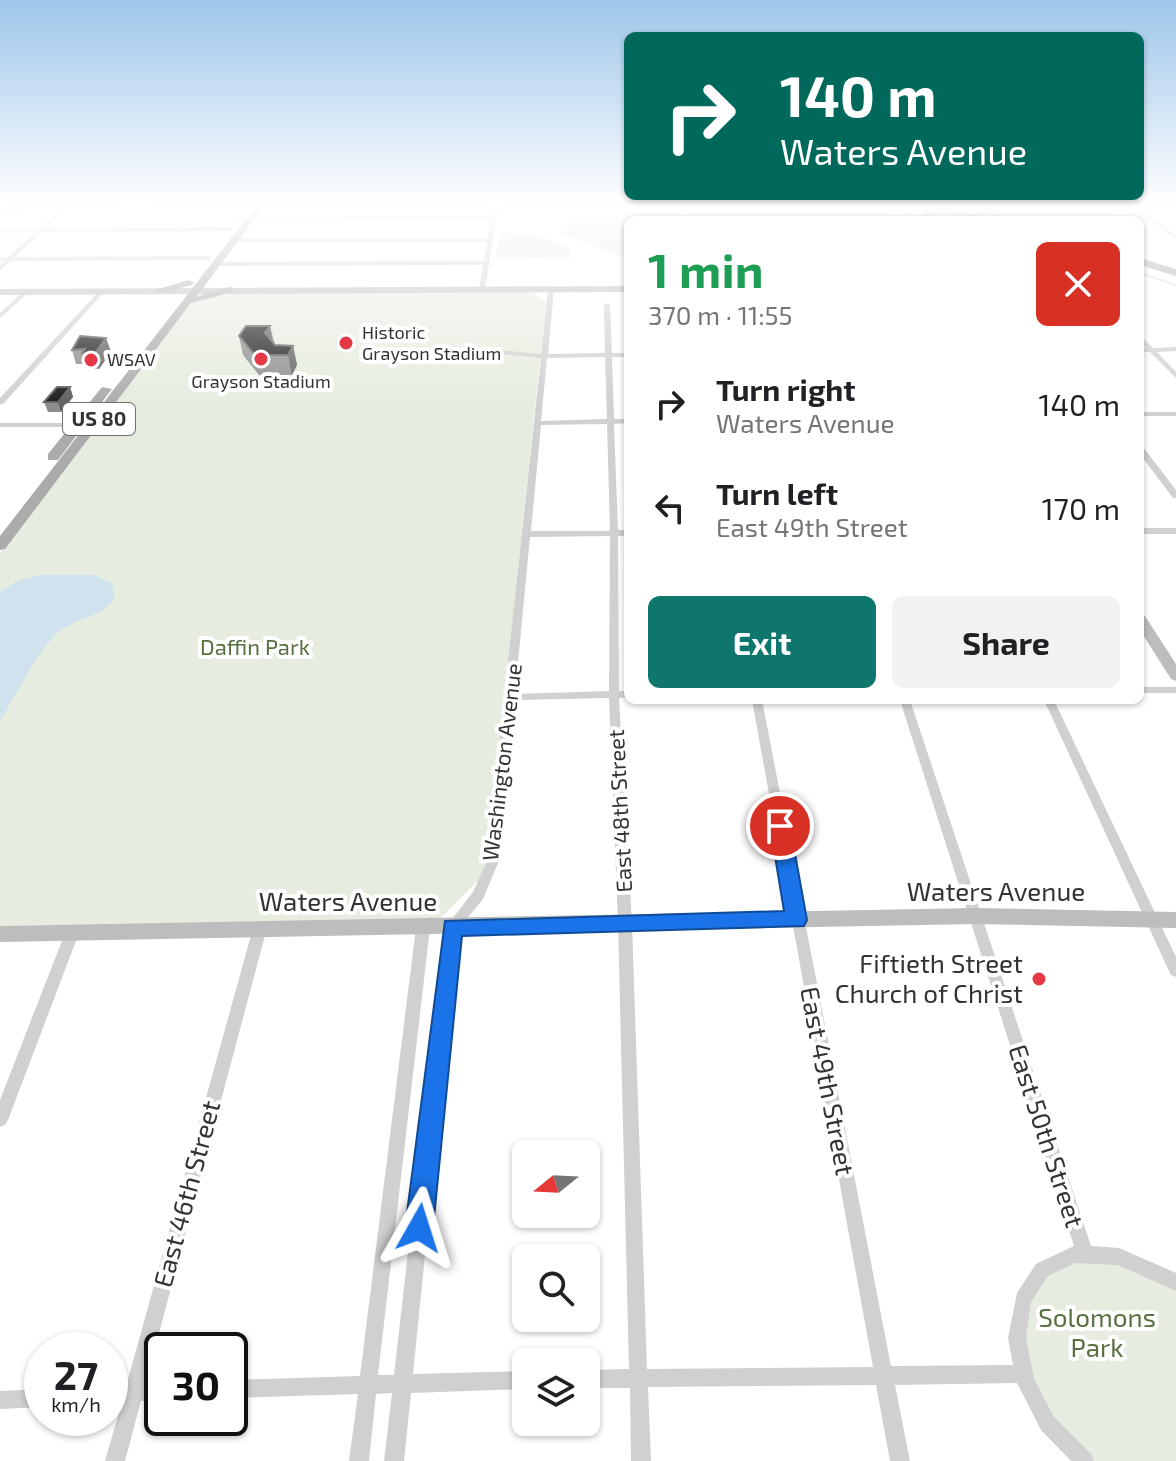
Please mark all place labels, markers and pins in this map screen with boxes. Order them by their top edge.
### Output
place label: Historic Grayson Stadium [362,321,501,364]
marker: Historic Grayson Stadium [337,334,355,352]
place label: WSAV [107,348,156,370]
marker: Grayson Stadium [252,350,270,368]
marker: WSAV [82,351,100,369]
place label: Grayson Stadium [191,370,331,392]
pin [746,792,814,860]
place label: Fiftieth Street Church of Christ [835,947,1023,1008]
marker: Fiftieth Street Church of Christ [1030,970,1048,988]

